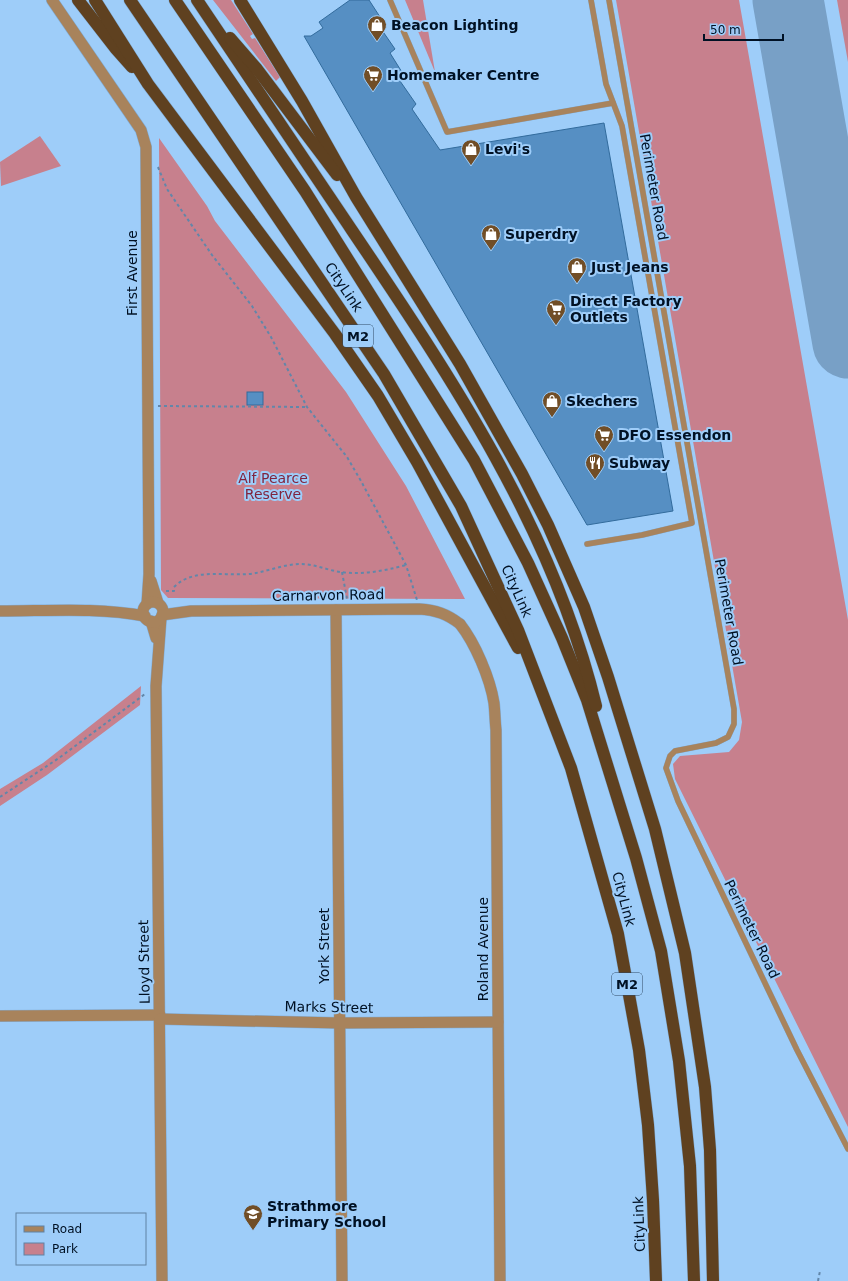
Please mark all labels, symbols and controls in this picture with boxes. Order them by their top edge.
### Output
shop icon: Beacon Lighting [366,14,388,42]
scale bar [704,16,783,42]
place label: Beacon Lighting [391,17,519,33]
text: 50 m [710,23,741,37]
supermarket icon: Homemaker Centre [362,64,384,92]
place label: Homemaker Centre [387,67,540,83]
street label: Perimeter Road [637,132,671,242]
shop icon: Levi's [460,138,482,166]
place label: Levi's [485,141,530,157]
shop icon: Superdry [480,223,502,251]
place label: Superdry [505,226,578,242]
street label: First Avenue [124,230,140,316]
shop icon: Just Jeans [566,256,588,284]
street label: CityLink [322,259,367,315]
place label: Just Jeans [590,259,669,275]
place label: Direct Factory Outlets [570,293,682,325]
supermarket icon: Direct Factory Outlets [545,298,567,326]
road number: M2 [343,325,373,347]
shop icon: Skechers [541,390,563,418]
place label: Skechers [566,393,638,409]
supermarket icon: DFO Essendon [593,424,615,452]
place label: DFO Essendon [618,427,731,443]
restaurant icon: Subway [584,452,606,480]
place label: Subway [609,455,670,471]
park label: Alf Pearce Reserve [238,470,308,502]
street label: Perimeter Road [712,557,746,667]
street label: CityLink [498,562,536,621]
street label: Carnarvon Road [272,586,384,604]
street label: CityLink [609,870,639,929]
street label: Perimeter Road [721,877,783,981]
street label: Roland Avenue [475,897,491,1001]
street label: York Street [316,907,332,985]
street label: Lloyd Street [135,919,153,1004]
road number: M2 [612,973,642,995]
street label: Marks Street [284,998,374,1016]
street label: CityLink [630,1195,648,1252]
place label: Strathmore Primary School [267,1198,386,1230]
school or university icon: Strathmore Primary School [242,1203,264,1231]
legend [16,1213,146,1265]
text: Road [52,1222,82,1236]
text: Park [52,1242,78,1256]

